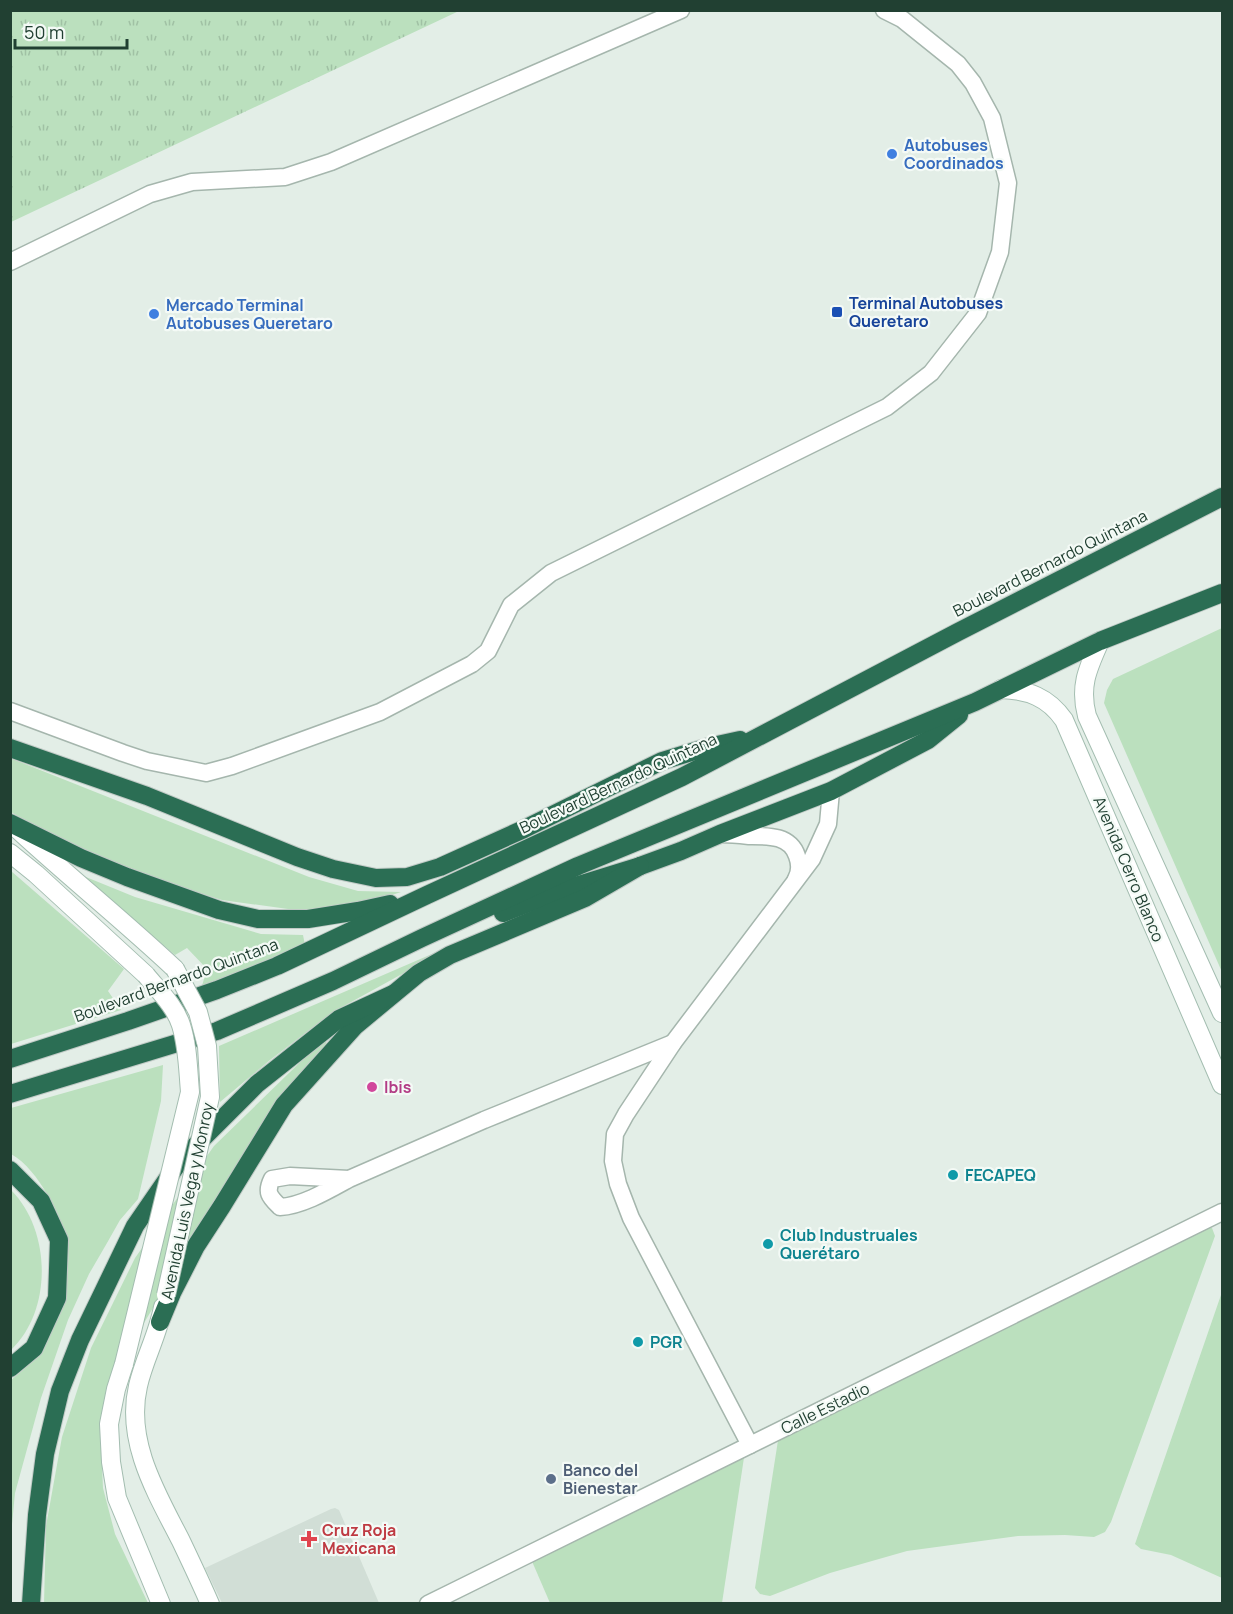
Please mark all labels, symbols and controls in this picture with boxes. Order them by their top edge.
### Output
scale bar [15,12,128,50]
text: 50 m [24,20,64,44]
place label: Autobuses Coordinados [904,134,1004,174]
marker: Autobuses Coordinados [885,147,899,161]
place label: Terminal Autobuses Queretaro [849,292,1003,332]
place label: Mercado Terminal Autobuses Queretaro [166,294,333,334]
marker: Terminal Autobuses Queretaro [830,305,844,319]
marker: Mercado Terminal Autobuses Queretaro [147,307,161,321]
street label: Boulevard Bernardo Quintana [949,504,1151,622]
street label: Boulevard Bernardo Quintana [516,728,720,838]
street label: Avenida Cerro Blanco [1088,793,1170,945]
street label: Boulevard Bernardo Quintana [71,933,281,1027]
place label: Ibis [384,1076,412,1098]
marker: Ibis [365,1080,379,1094]
street label: Avenida Luis Vega y Monroy [155,1100,219,1302]
place label: FECAPEQ [965,1164,1036,1186]
marker: FECAPEQ [946,1168,960,1182]
place label: Club Industruales Querétaro [780,1224,918,1264]
marker: Club Industruales Querétaro [761,1237,775,1251]
place label: PGR [650,1331,683,1353]
marker: PGR [631,1335,645,1349]
street label: Calle Estadio [777,1377,873,1439]
place label: Banco del Bienestar [563,1459,638,1499]
marker: Banco del Bienestar [544,1472,558,1486]
place label: Cruz Roja Mexicana [322,1519,396,1559]
marker: Cruz Roja Mexicana [300,1530,318,1548]

